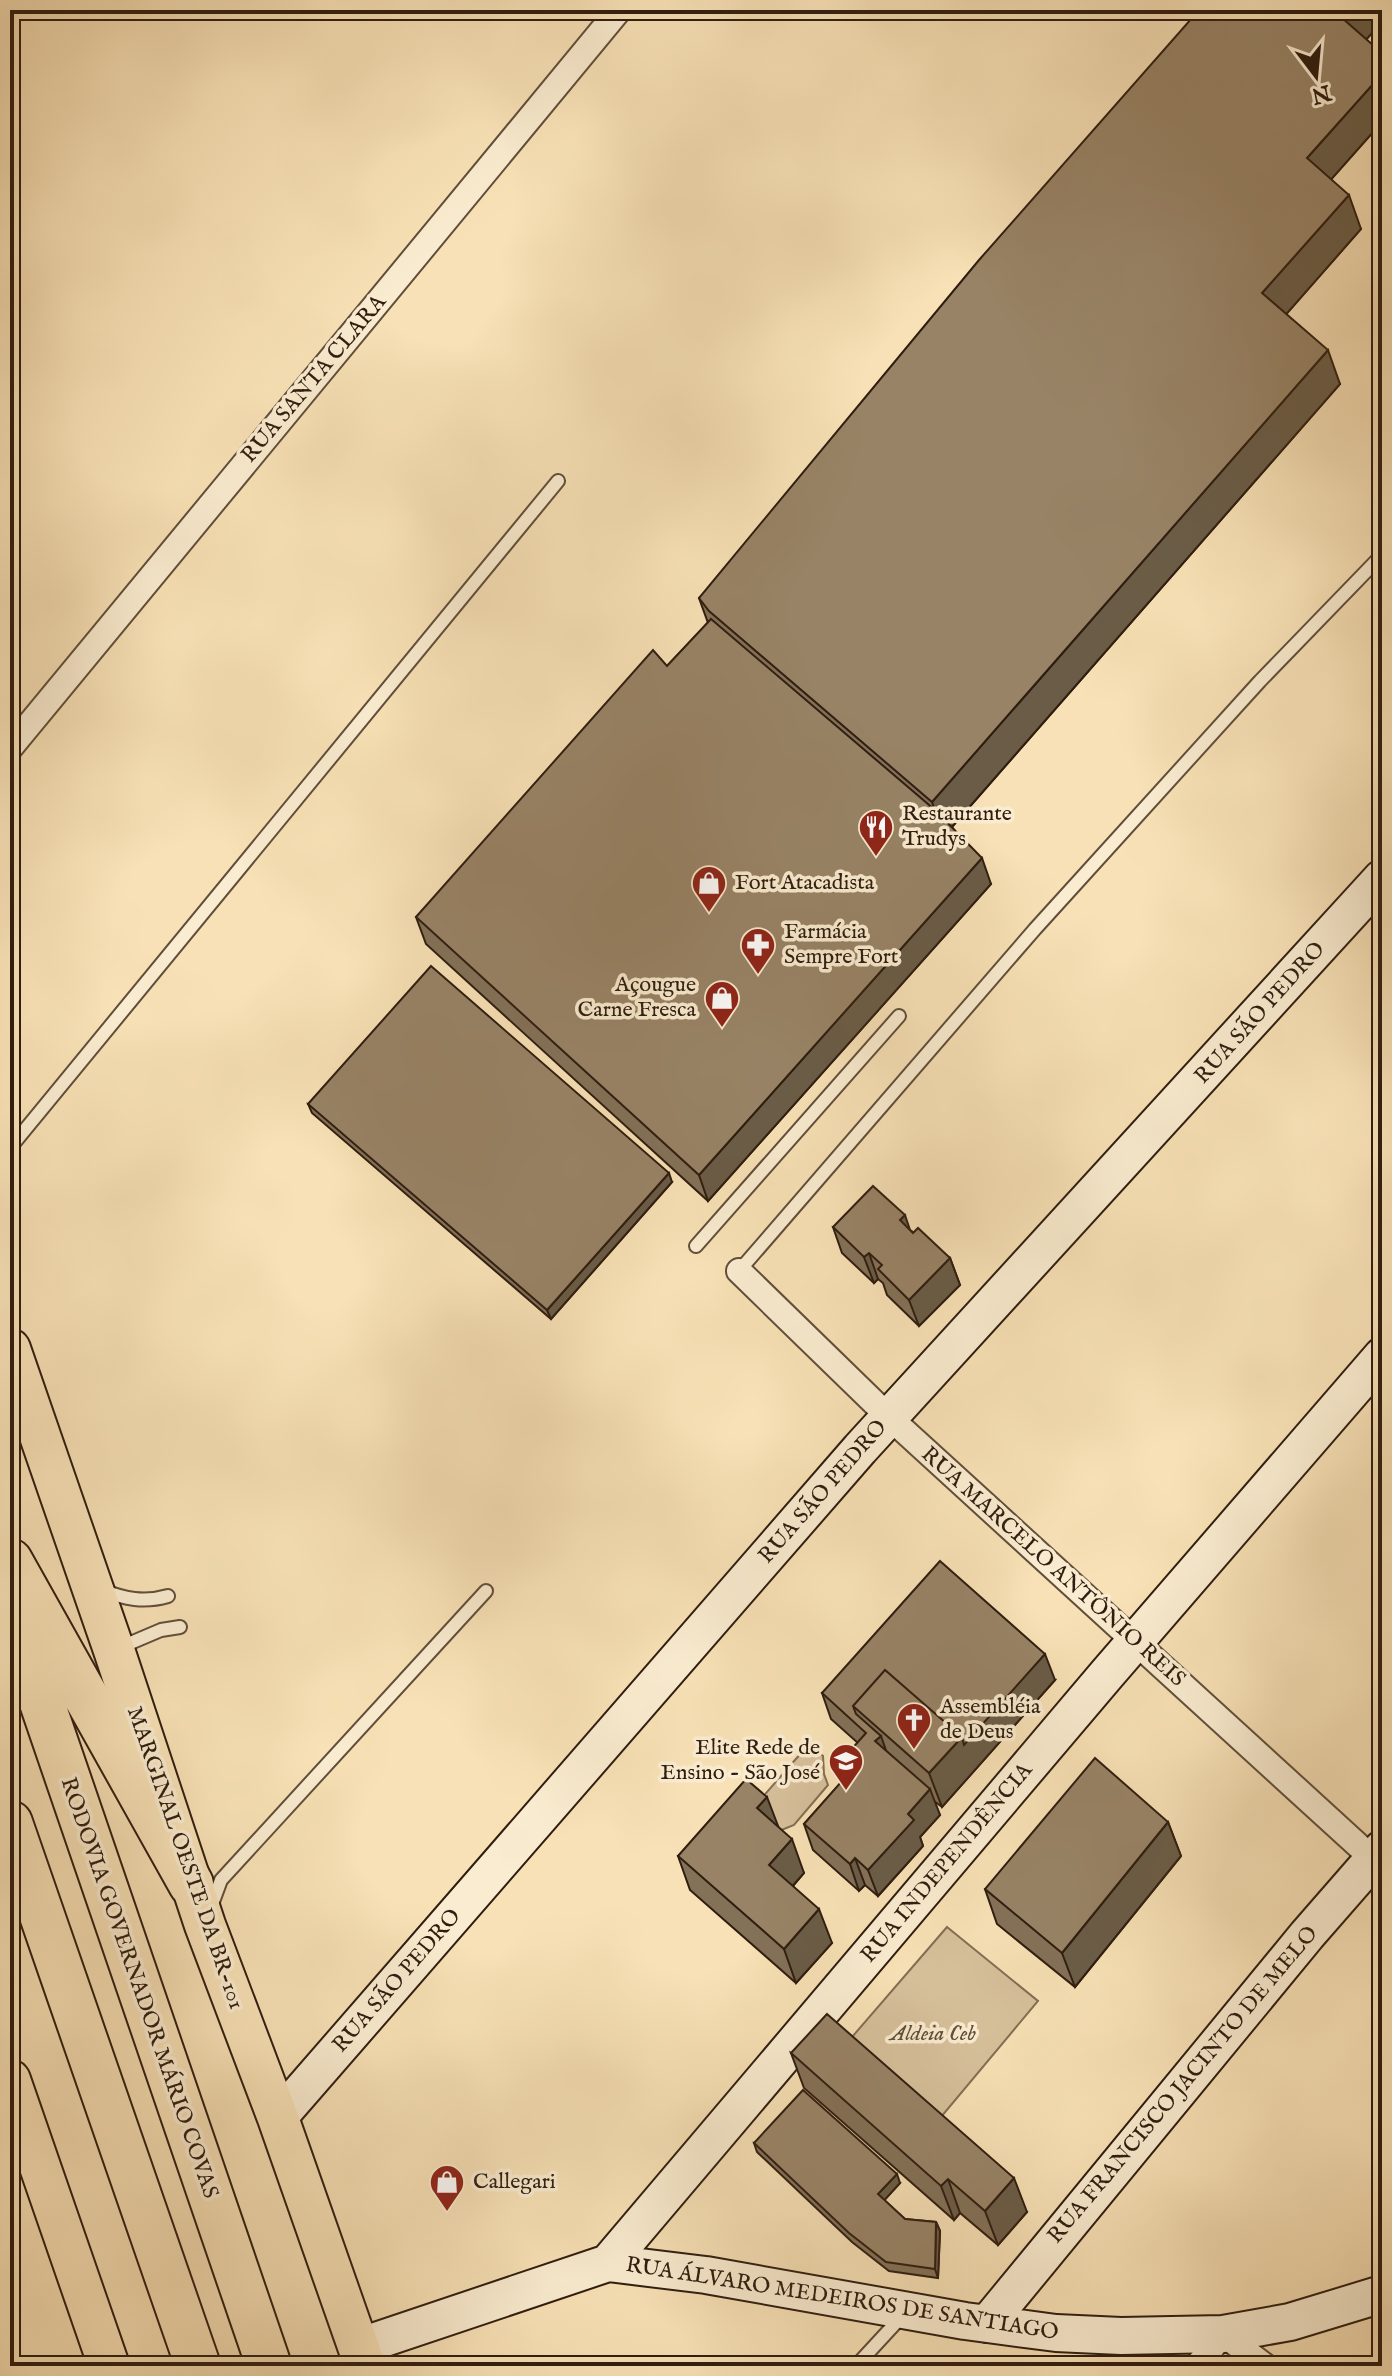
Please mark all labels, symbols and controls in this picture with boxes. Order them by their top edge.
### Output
north arrow [1276,36,1356,116]
text: N [1308,77,1335,109]
street label: RUA SANTA CLARA [235,288,393,469]
place label: Restaurante Trudys [902,800,1012,853]
restaurant icon: Restaurante Trudys [857,808,895,858]
shop icon: Fort Atacadista [690,864,728,914]
place label: Fort Atacadista [735,869,875,897]
place label: Farmácia Sempre Fort [784,918,899,971]
pharmacy icon: Farmácia Sempre Fort [739,926,777,976]
street label: RUA SÃO PEDRO [1189,936,1331,1090]
place label: Açougue Carne Fresca [578,971,696,1024]
shop icon: Açougue Carne Fresca [703,979,741,1029]
street label: RUA SÃO PEDRO [753,1414,893,1570]
street label: RUA MARCELO ANTÔNIO REIS [915,1441,1191,1693]
place label: Assembléia de Deus [939,1693,1041,1746]
church icon: Assembléia de Deus [895,1701,933,1751]
street label: MARGINAL OESTE DA BR-101 [120,1703,250,2013]
place label: Elite Rede de Ensino - São José [660,1734,820,1787]
school or university icon: Elite Rede de Ensino - São José [827,1742,865,1792]
street label: RUA INDEPENDÊNCIA [855,1756,1040,1969]
street label: RODOVIA GOVERNADOR MÁRIO COVAS [54,1774,224,2202]
street label: RUA SÃO PEDRO [327,1903,467,2059]
street label: RUA FRANCISCO JACINTO DE MELO [1042,1920,1324,2250]
park label: Aldeia Ceb [888,2020,976,2048]
shop icon: Callegari [428,2163,466,2213]
place label: Callegari [473,2168,556,2196]
street label: RUA ÁLVARO MEDEIROS DE SANTIAGO [624,2251,1060,2347]

